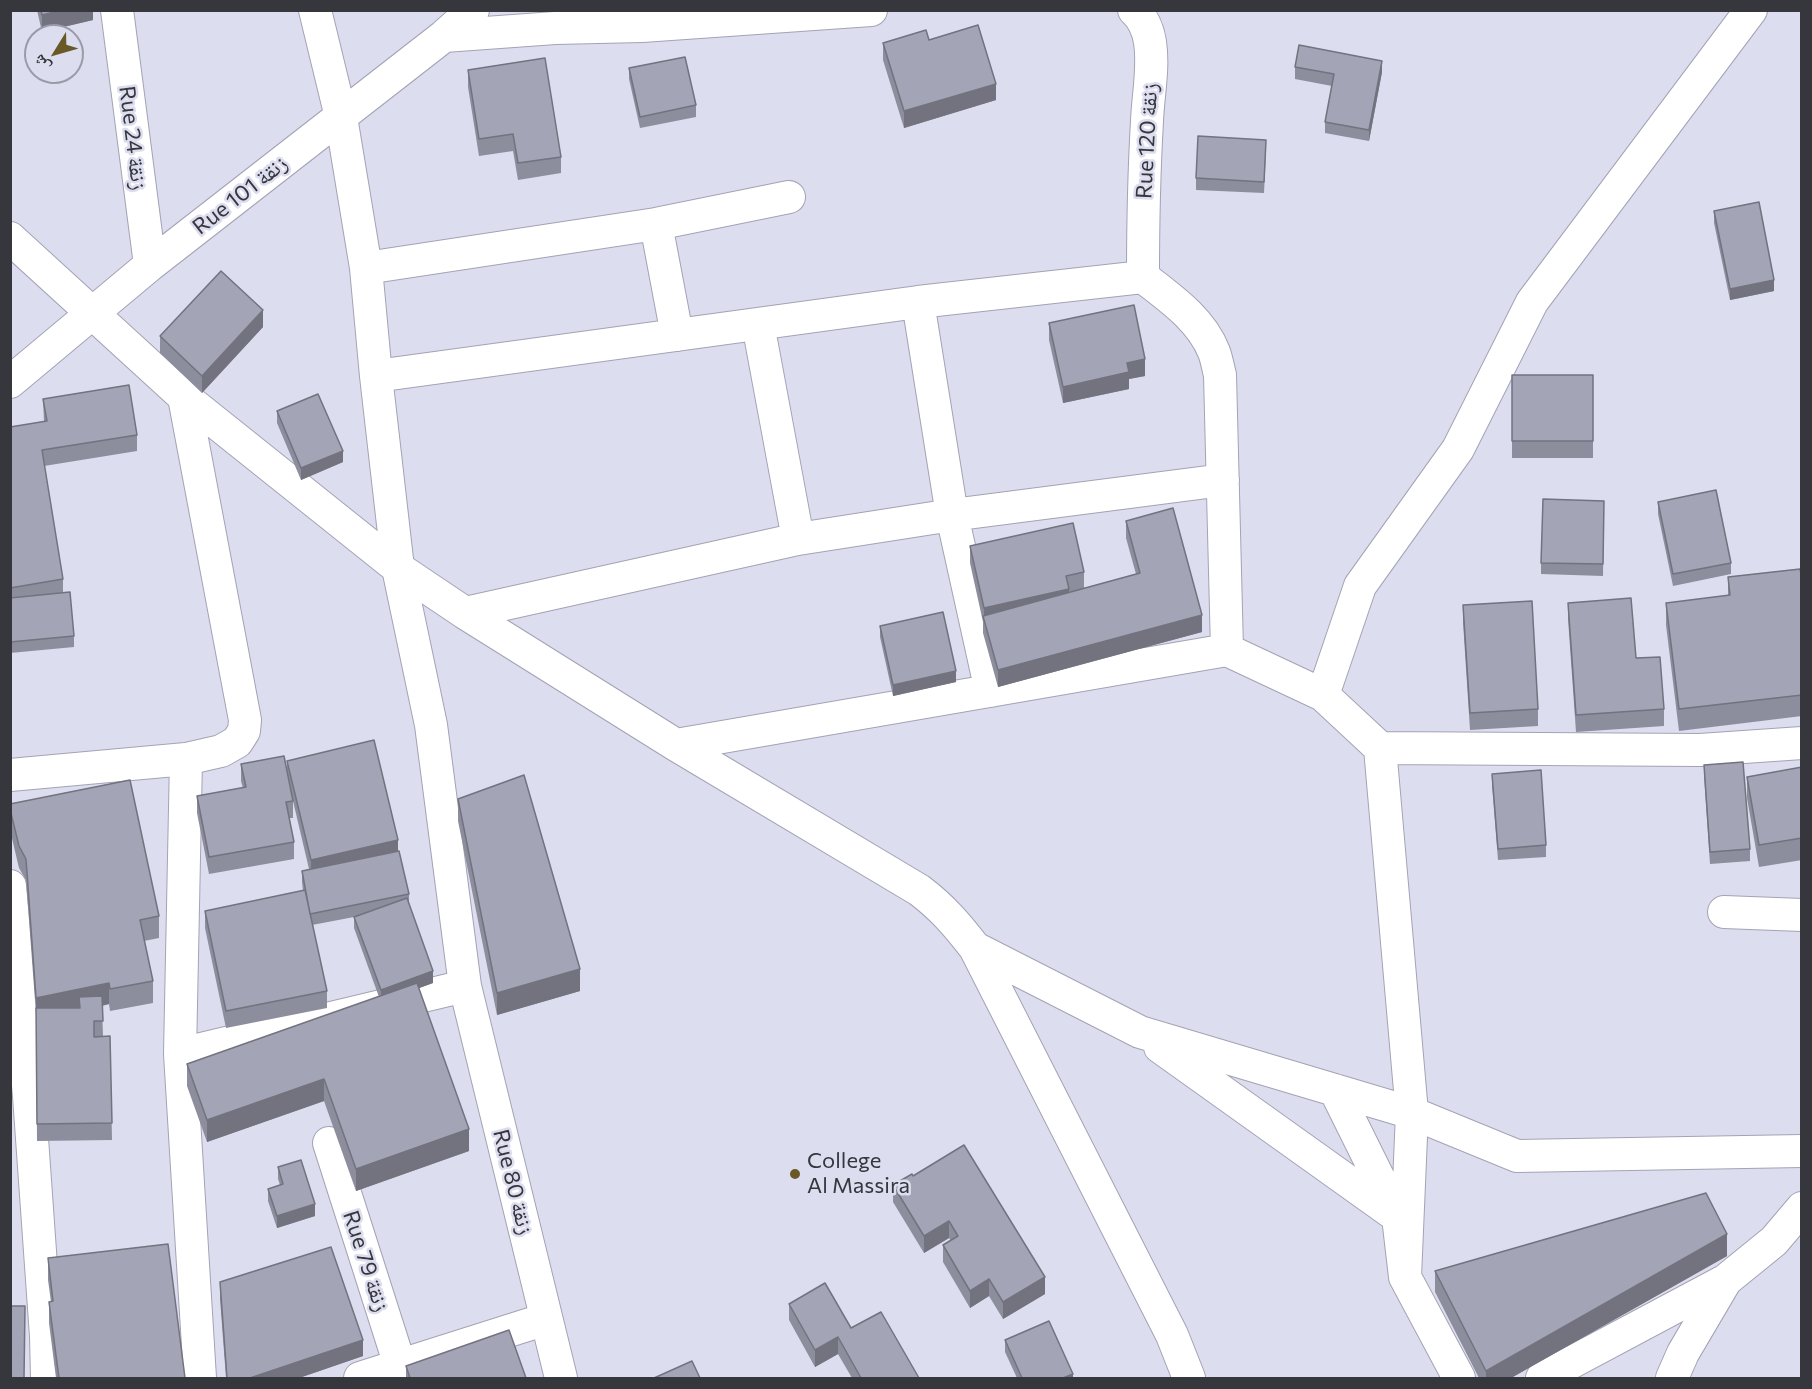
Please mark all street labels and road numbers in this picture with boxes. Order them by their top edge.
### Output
street label: Rue 120 زنقة [1131,82,1163,200]
street label: Rue 24 زنقة [114,84,152,192]
street label: Rue 101 زنقة [187,150,293,240]
street label: Rue 80 زنقة [487,1127,539,1237]
street label: Rue 79 زنقة [337,1207,395,1315]

